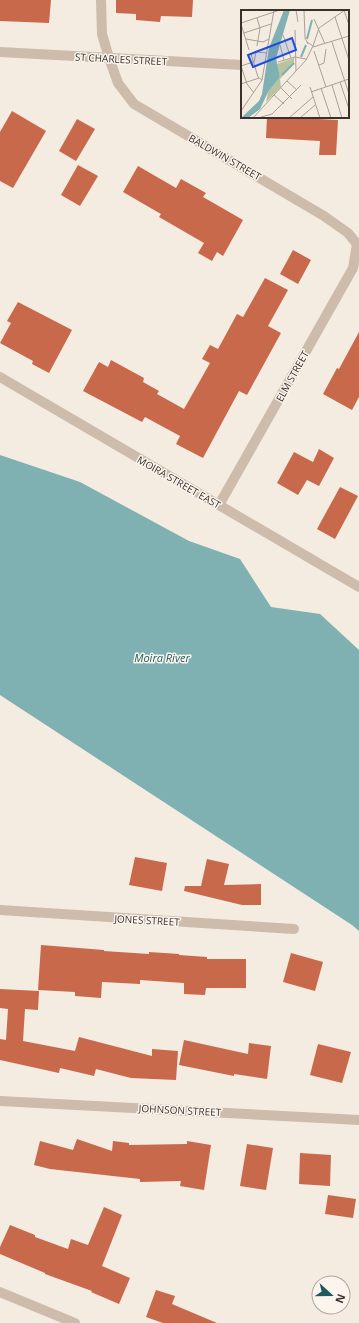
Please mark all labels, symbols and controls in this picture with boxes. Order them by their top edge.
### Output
inset map [241,10,349,118]
street label: ST CHARLES STREET [74,50,168,68]
street label: BALDWIN STREET [186,131,264,184]
street label: ELM STREET [272,348,312,404]
street label: MOIRA STREET EAST [135,452,224,512]
water label: Moira River [134,650,190,665]
street label: JONES STREET [113,911,181,929]
street label: JOHNSON STREET [137,1101,222,1119]
north arrow [311,1275,351,1315]
text: N [332,1292,349,1306]

